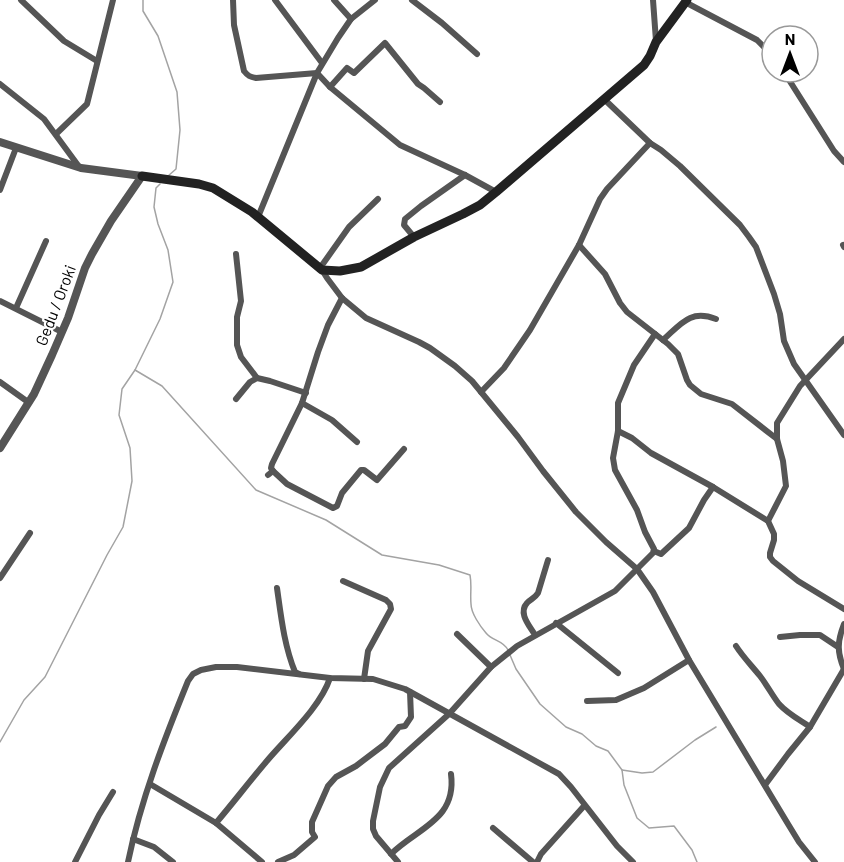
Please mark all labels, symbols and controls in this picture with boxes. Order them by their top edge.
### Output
north arrow [760,24,820,84]
text: N [785,29,795,48]
street label: Gedu / Oroki [31,262,79,348]

